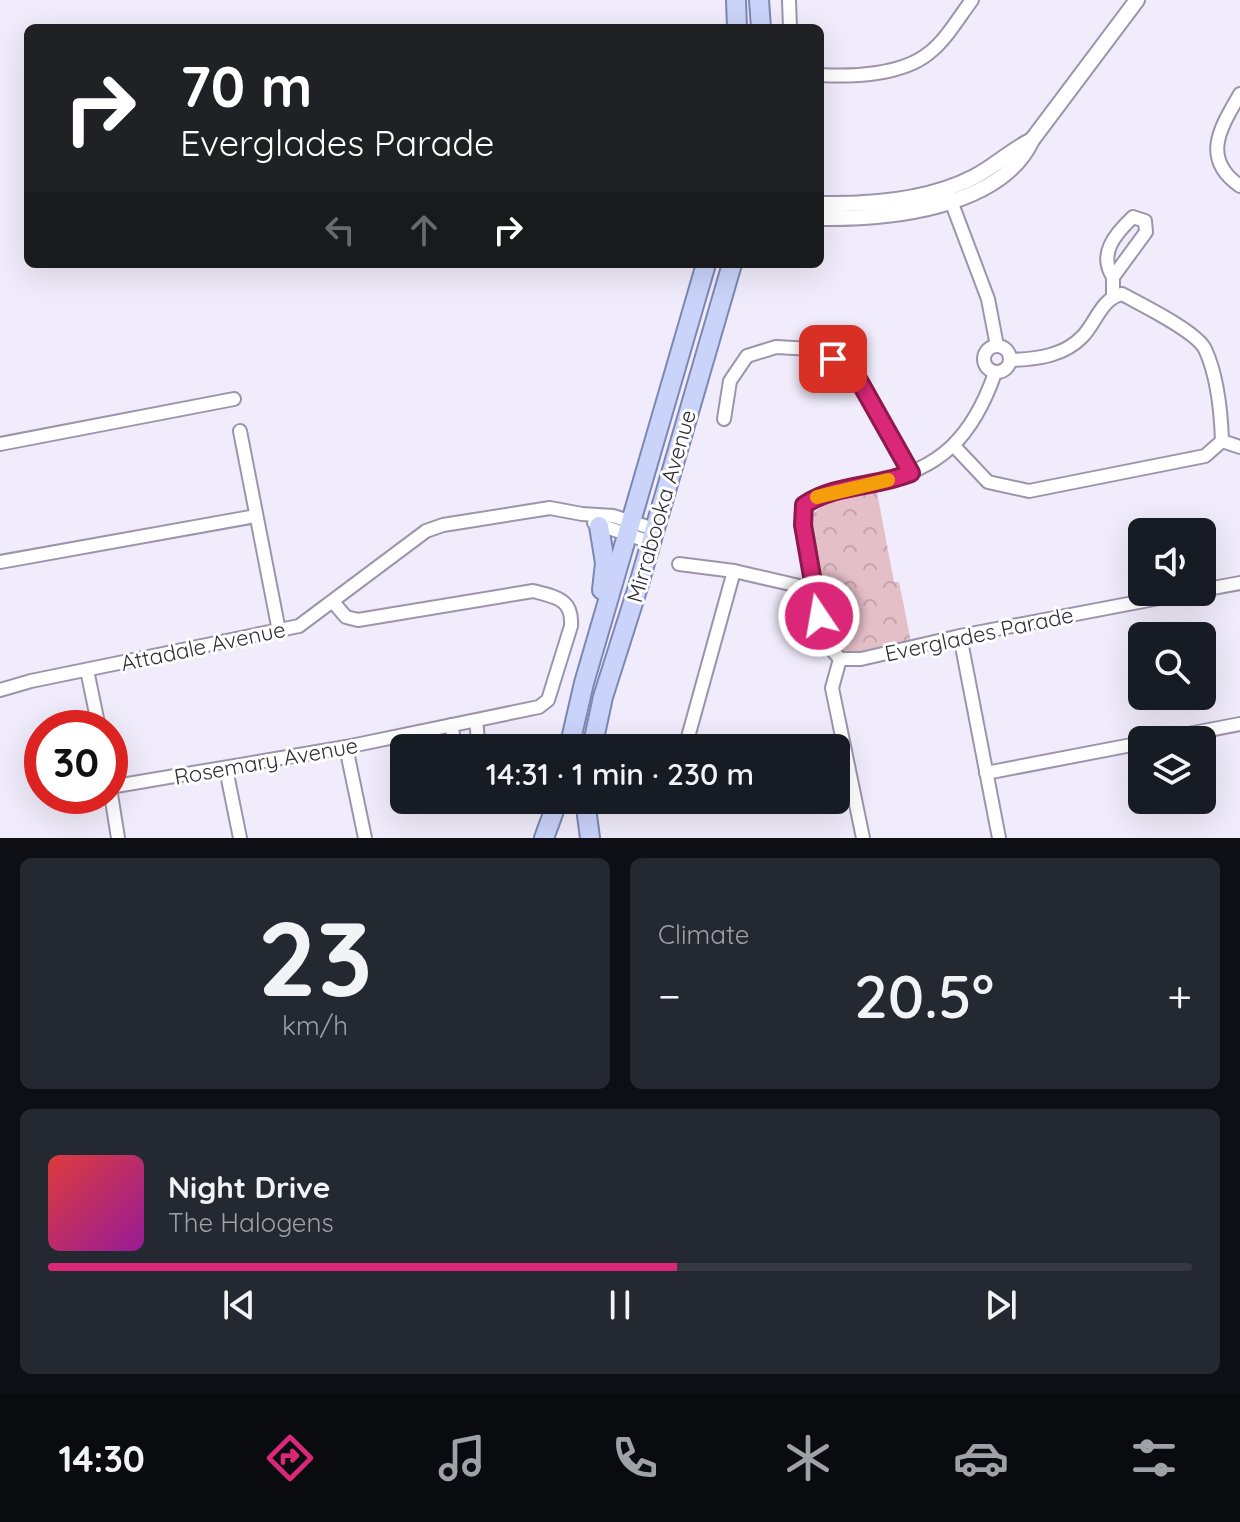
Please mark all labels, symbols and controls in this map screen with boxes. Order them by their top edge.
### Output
text: 70 m [180,51,312,121]
icon: right [48,56,152,160]
text: Everglades Parade [180,120,494,165]
icon: left [318,208,362,252]
icon: ahead [402,208,446,252]
icon: right [486,208,530,252]
pin [799,325,867,393]
icon: arrive [811,337,855,381]
street label: Mirrabooka Avenue [620,406,702,606]
map controls [1128,518,1216,814]
button: sound [1128,518,1216,606]
position arrow [777,574,861,658]
street label: Everglades Parade [882,600,1076,668]
street label: Attadale Avenue [118,615,288,677]
button: search [1128,622,1216,710]
speed limit sign: 30 [24,710,128,814]
button: layers [1128,726,1216,814]
street label: Rosemary Avenue [172,731,360,791]
text: 14:31 · 1 min · 230 m [486,755,754,793]
text: 23 [257,892,373,1022]
text: Climate [658,918,749,951]
text: 20.5° [854,958,994,1033]
text: − [658,968,681,1023]
text: + [1167,968,1192,1023]
text: km/h [282,1009,348,1042]
text: Night Drive [168,1168,330,1206]
text: The Halogens [168,1206,334,1239]
icon: previous [217,1283,261,1327]
icon: pause [598,1283,642,1327]
icon: next [979,1283,1023,1327]
icon: directions [262,1430,318,1486]
icon: music [434,1430,490,1486]
icon: phone [607,1430,663,1486]
icon: climate [780,1430,836,1486]
icon: car [953,1430,1009,1486]
icon: filters [1126,1430,1182,1486]
text: 14:30 [58,1436,145,1481]

